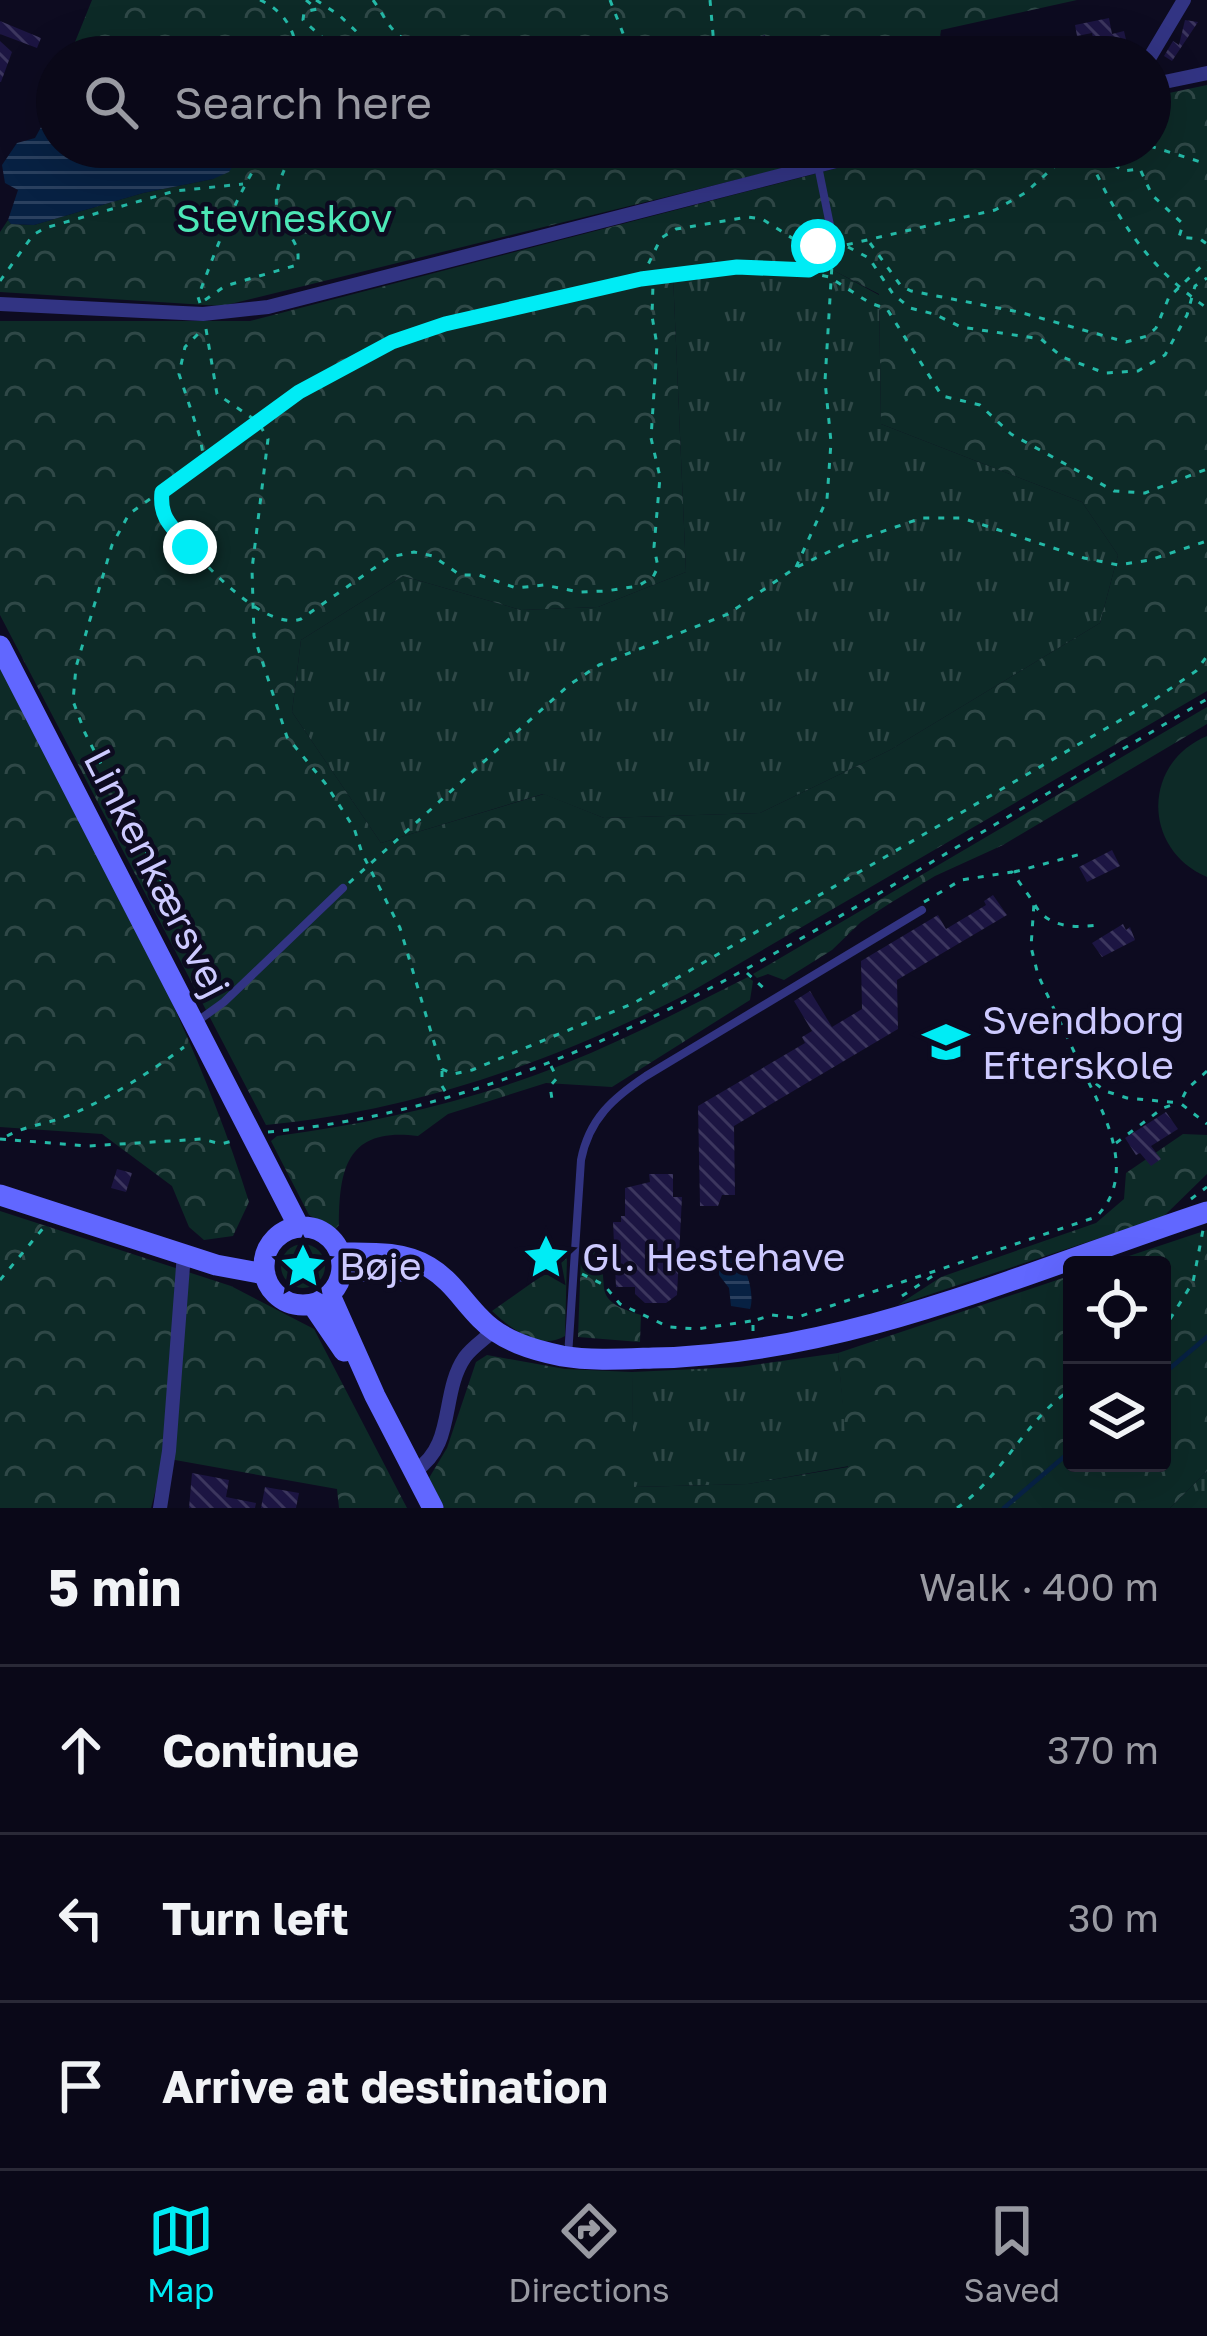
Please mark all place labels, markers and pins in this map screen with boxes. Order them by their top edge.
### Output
place label: Svendborg Efterskole [982,996,1184,1088]
school or university icon: Svendborg Efterskole [921,1017,971,1067]
place icon: Gl. Hestehave [521,1232,571,1282]
place label: Gl. Hestehave [582,1233,845,1280]
place icon: Bøje [278,1241,328,1291]
place label: Bøje [339,1242,422,1289]

